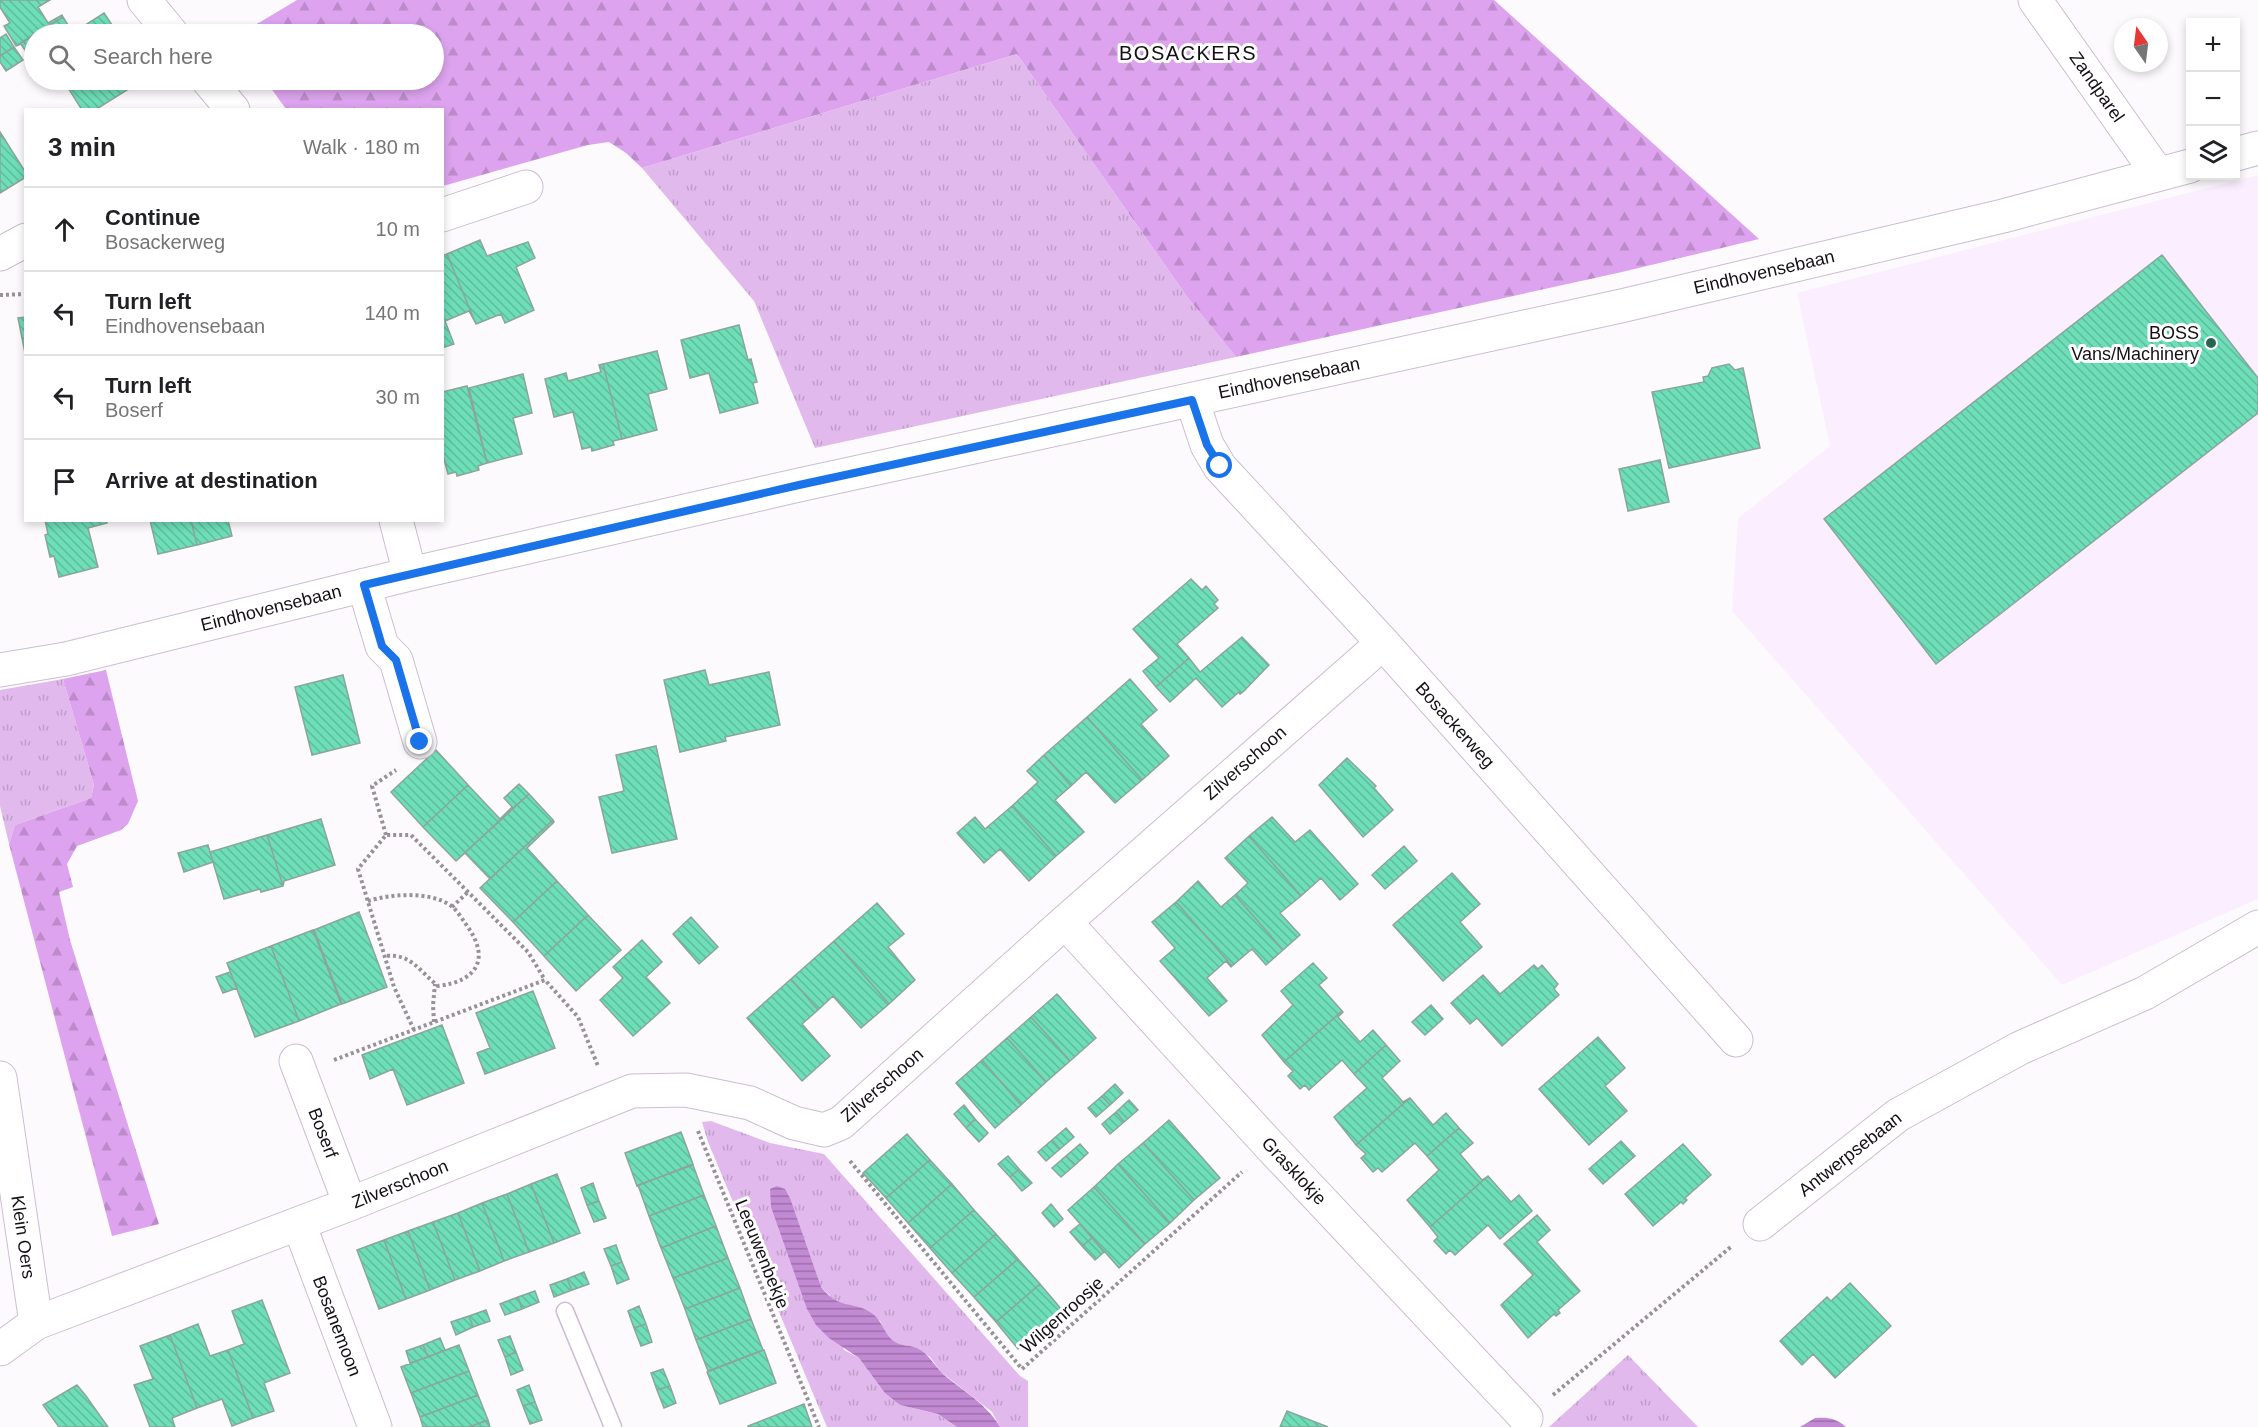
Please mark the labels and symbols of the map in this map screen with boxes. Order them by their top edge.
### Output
north arrow [2114,18,2168,72]
district label: BOSACKERS [1119,42,1257,64]
street label: Zandparel [2066,48,2128,126]
street label: Eindhovensebaan [1692,246,1836,298]
place label: BOSS Vans/Machinery [2071,323,2199,364]
marker: BOSS Vans/Machinery [2204,336,2218,350]
street label: Eindhovensebaan [1216,353,1362,403]
route start [1206,452,1232,478]
street label: Eindhovensebaan [199,581,343,635]
street label: Bosackerweg [1411,678,1499,772]
street label: Zilverschoon [1200,722,1290,804]
route end [406,728,432,754]
street label: Zilverschoon [837,1044,927,1126]
street label: Boserf [304,1105,342,1162]
street label: Antwerpsebaan [1795,1108,1905,1200]
street label: Grasklokje [1258,1133,1330,1209]
street label: Zilverschoon [349,1156,451,1212]
street label: Klein Oers [7,1194,39,1280]
street label: Leeuwenbekje [731,1196,793,1312]
street label: Bosanemoon [309,1273,365,1379]
street label: Wilgenroosje [1017,1273,1107,1357]

